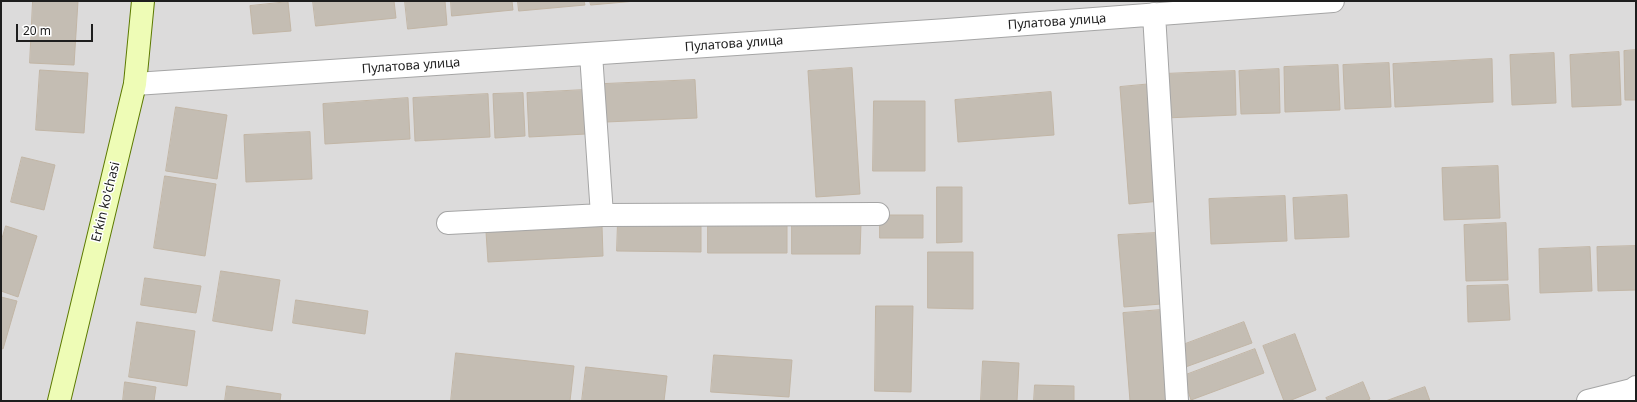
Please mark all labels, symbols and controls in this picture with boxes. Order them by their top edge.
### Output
street label: Пулатова улица [1007,11,1107,33]
scale bar [18,16,95,42]
text: 20 m [23,22,51,39]
street label: Пулатова улица [684,33,784,55]
street label: Пулатова улица [361,55,461,77]
street label: Erkin ko'chasi [88,160,124,244]

